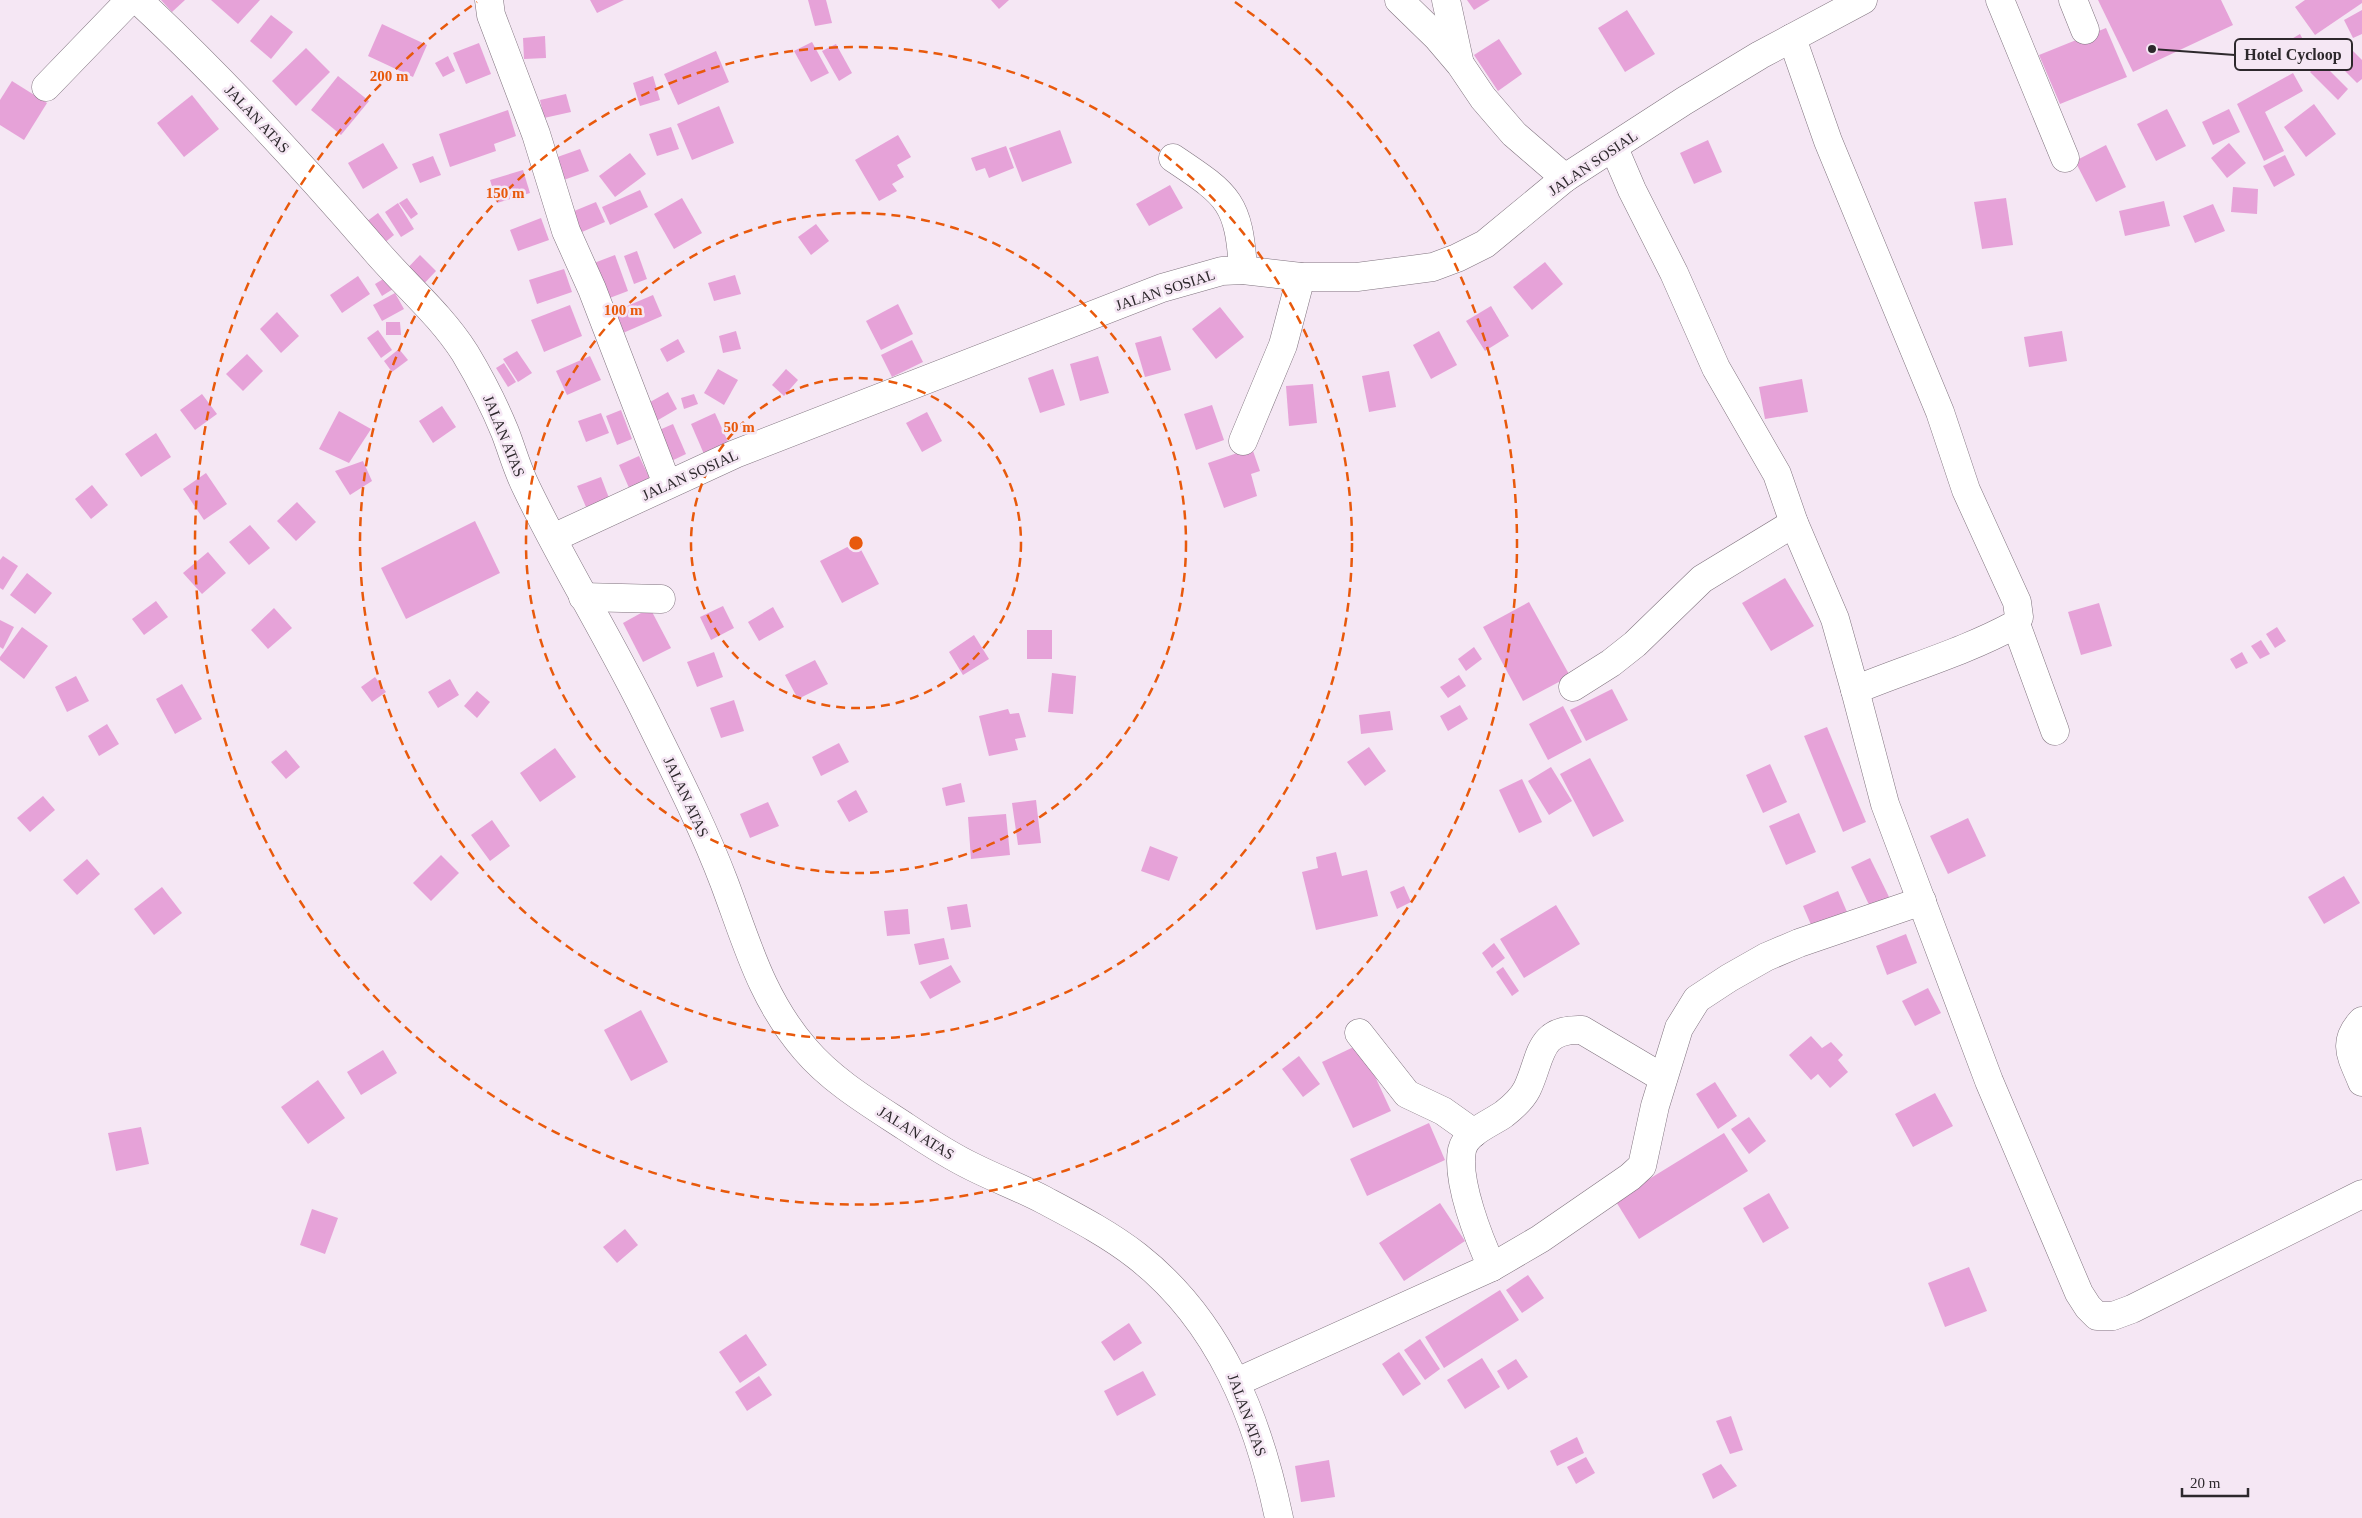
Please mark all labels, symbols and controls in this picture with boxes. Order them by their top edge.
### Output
callout: Hotel Cycloop [2235,39,2352,70]
text: Hotel Cycloop [2244,46,2342,64]
text: 200 m [370,68,409,84]
street label: JALAN ATAS [222,82,292,156]
street label: JALAN SOSIAL [1546,127,1640,199]
text: 150 m [486,185,525,201]
street label: JALAN SOSIAL [1113,266,1217,314]
text: 100 m [604,302,643,318]
street label: JALAN ATAS [480,393,528,479]
text: 50 m [723,419,755,435]
street label: JALAN SOSIAL [639,447,741,503]
centre of rings [847,534,865,552]
street label: JALAN ATAS [660,754,712,840]
street label: JALAN ATAS [875,1103,957,1163]
street label: JALAN ATAS [1225,1372,1269,1458]
scale bar [2182,1466,2248,1498]
text: 20 m [2190,1475,2221,1491]

